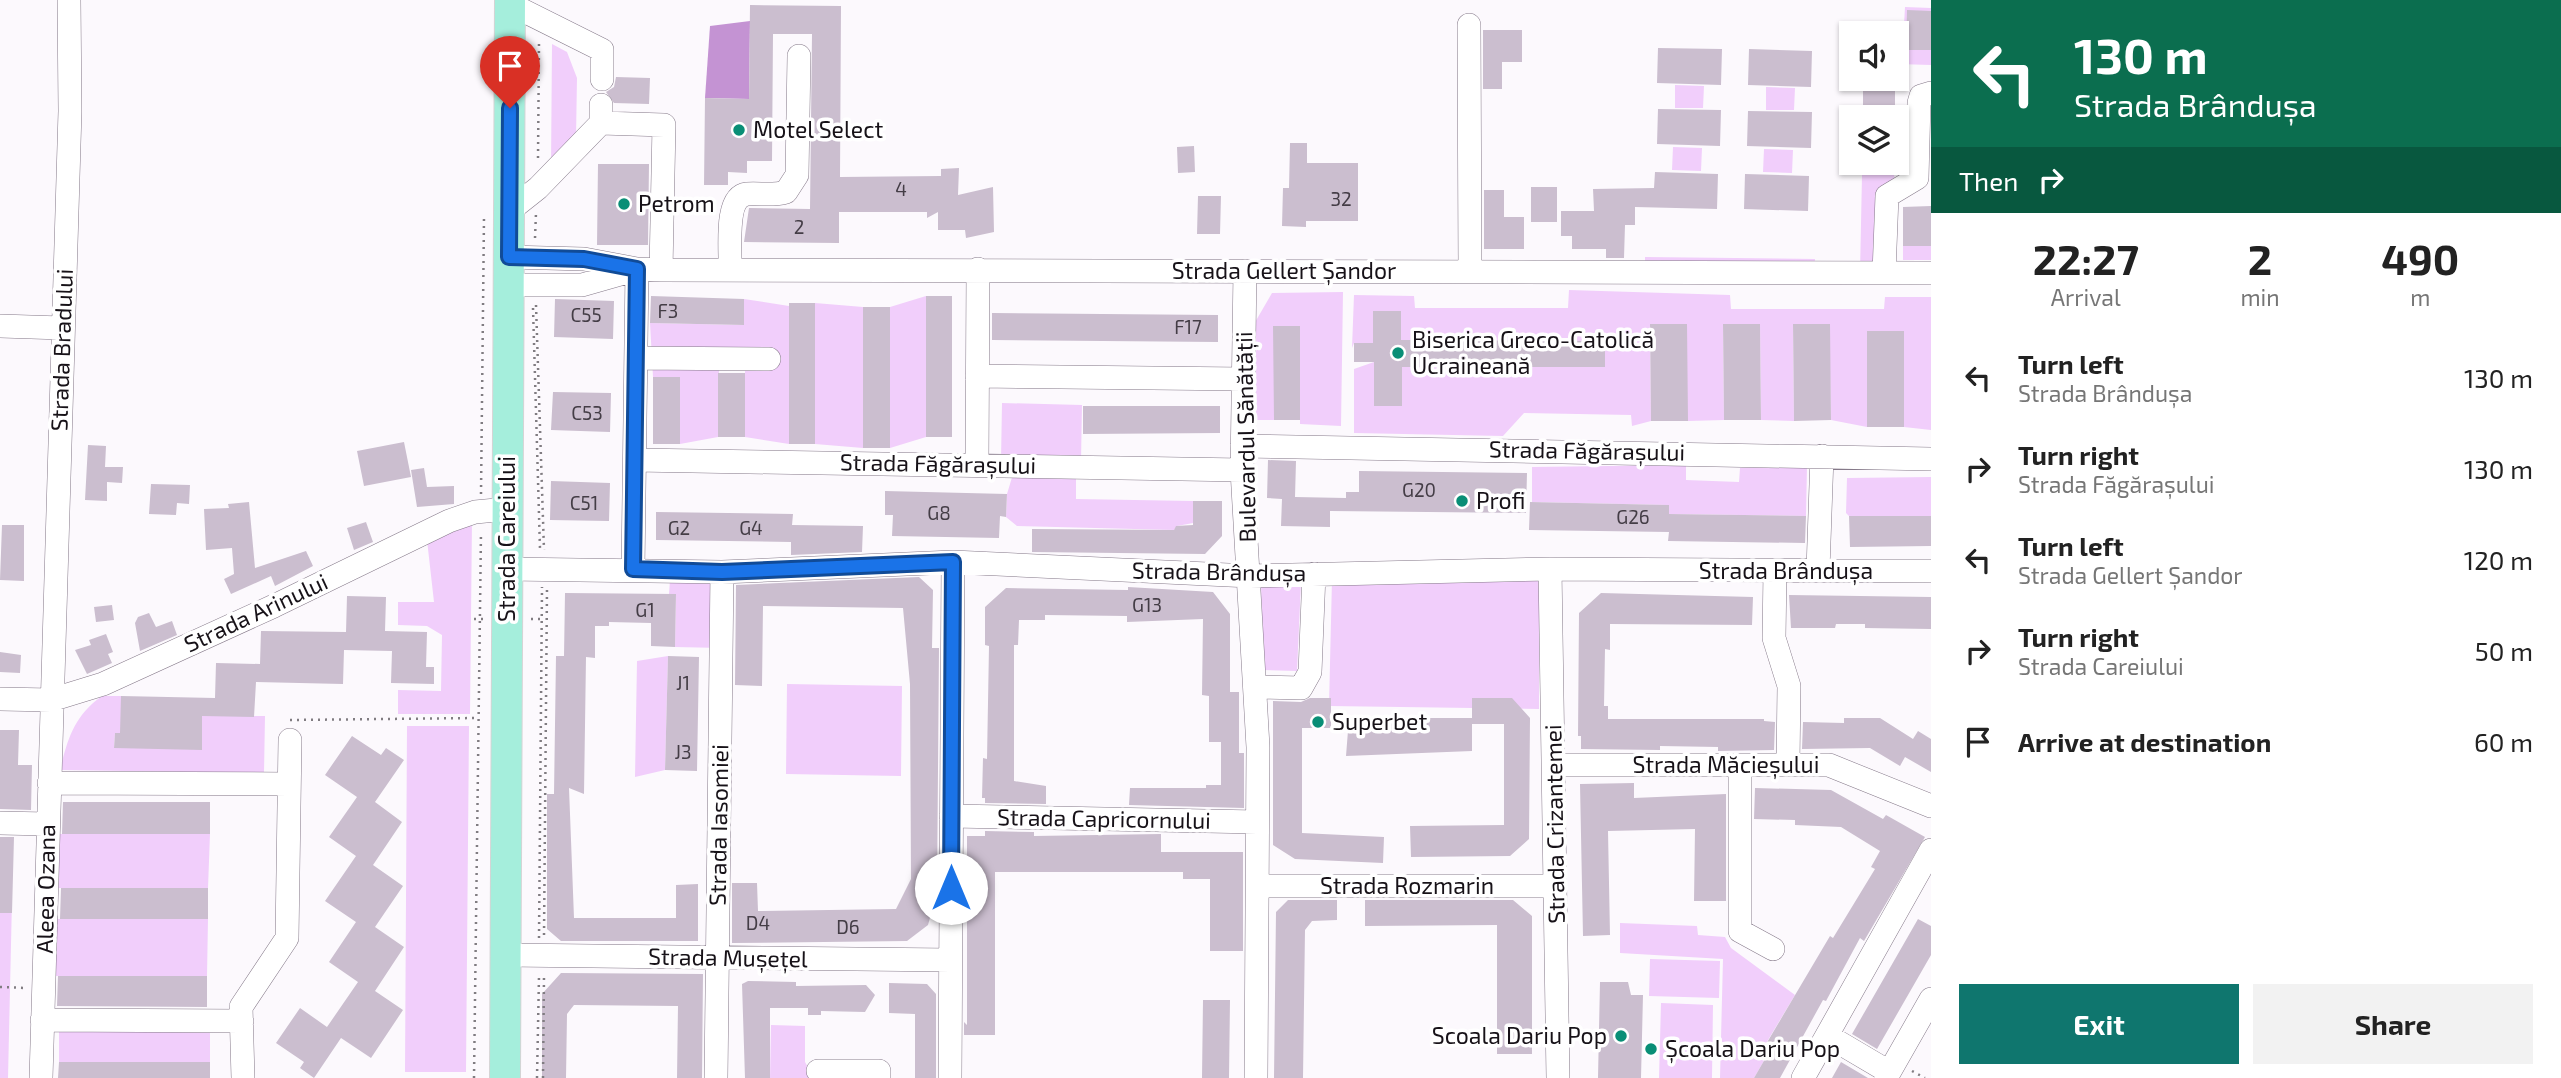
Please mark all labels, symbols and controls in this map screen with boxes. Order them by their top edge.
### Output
map controls [1839,21,1909,175]
button: sound [1839,21,1909,91]
text: 130 m [2074,25,2208,84]
icon: left [1959,28,2050,119]
pin [480,36,540,108]
icon: arrive [491,47,529,85]
text: Strada Brândușa [2074,85,2317,123]
button: layers [1839,105,1909,175]
place label: Motel Select [753,115,883,143]
marker: Motel Select [731,122,747,138]
icon: right [2032,161,2070,199]
text: Then [1959,165,2018,196]
house number: 4 [895,177,907,200]
house number: 32 [1330,187,1352,210]
place label: Petrom [638,189,715,217]
marker: Petrom [616,196,632,212]
house number: 2 [794,215,804,238]
text: 22:27 [2033,233,2139,283]
text: 2 [2248,233,2272,283]
text: 490 [2381,233,2459,283]
street label: Strada Gellert Șandor [1172,256,1396,286]
street label: Strada Bradului [44,268,78,432]
text: Arrival [2051,283,2121,311]
text: min [2240,283,2280,311]
text: m [2410,283,2430,311]
house number: F3 [658,299,678,322]
house number: C55 [570,303,602,326]
house number: F17 [1174,315,1202,338]
place label: Biserica Greco-Catolică Ucraineană [1412,325,1654,379]
street label: Bulevardul Sănătății [1229,331,1263,543]
marker: Biserica Greco-Catolică Ucraineană [1390,345,1406,361]
text: Turn left [2018,348,2124,379]
icon: left [1959,359,1997,397]
text: 130 m [2464,362,2533,393]
text: Strada Brândușa [2018,379,2192,407]
house number: C53 [571,401,603,424]
street label: Strada Făgărașului [1489,434,1685,468]
text: Turn right [2018,439,2139,470]
street label: Strada Făgărașului [840,447,1036,481]
icon: right [1959,450,1997,488]
text: 130 m [2464,453,2533,484]
street label: Strada Careiului [492,456,520,622]
text: Strada Făgărașului [2018,470,2214,498]
house number: G20 [1402,478,1436,501]
place label: Profi [1476,486,1525,514]
house number: C51 [570,491,598,514]
marker: Profi [1454,493,1470,509]
house number: G8 [927,501,951,524]
house number: G26 [1616,505,1650,528]
house number: G2 [668,516,690,539]
house number: G4 [739,516,763,539]
text: Turn left [2018,530,2124,561]
icon: left [1959,541,1997,579]
text: 120 m [2464,544,2533,575]
street label: Strada Brândușa [1132,555,1306,589]
street label: Strada Brândușa [1699,556,1873,586]
text: Strada Gellert Șandor [2018,561,2243,589]
street label: Strada Arinului [179,567,332,658]
house number: G13 [1132,593,1162,616]
house number: G1 [635,598,655,621]
text: Turn right [2018,621,2139,652]
icon: right [1959,632,1997,670]
text: 50 m [2475,635,2533,666]
text: Strada Careiului [2018,652,2184,680]
house number: J1 [676,671,690,694]
place label: Superbet [1332,707,1427,735]
marker: Superbet [1310,714,1326,730]
icon: arrive [1959,723,1997,761]
street label: Strada Crizantemei [1538,724,1570,924]
text: Arrive at destination [2018,726,2271,757]
text: 60 m [2474,726,2533,757]
house number: J3 [674,740,692,763]
street label: Strada Iasomiei [703,744,733,906]
street label: Strada Măcieșului [1633,750,1819,780]
street label: Strada Capricornului [997,802,1211,834]
street label: Aleea Ozana [30,824,60,954]
position arrow [914,851,988,925]
street label: Strada Rozmarin [1320,871,1494,899]
house number: D4 [746,911,770,934]
house number: D6 [836,915,860,938]
street label: Strada Mușețel [648,942,808,974]
button: Exit [1959,984,2239,1064]
button: Share [2253,984,2533,1064]
place label: Scoala Dariu Pop [1432,1021,1607,1049]
marker: Scoala Dariu Pop [1613,1028,1629,1044]
place label: Școala Dariu Pop [1665,1034,1840,1064]
marker: Școala Dariu Pop [1643,1041,1659,1057]

